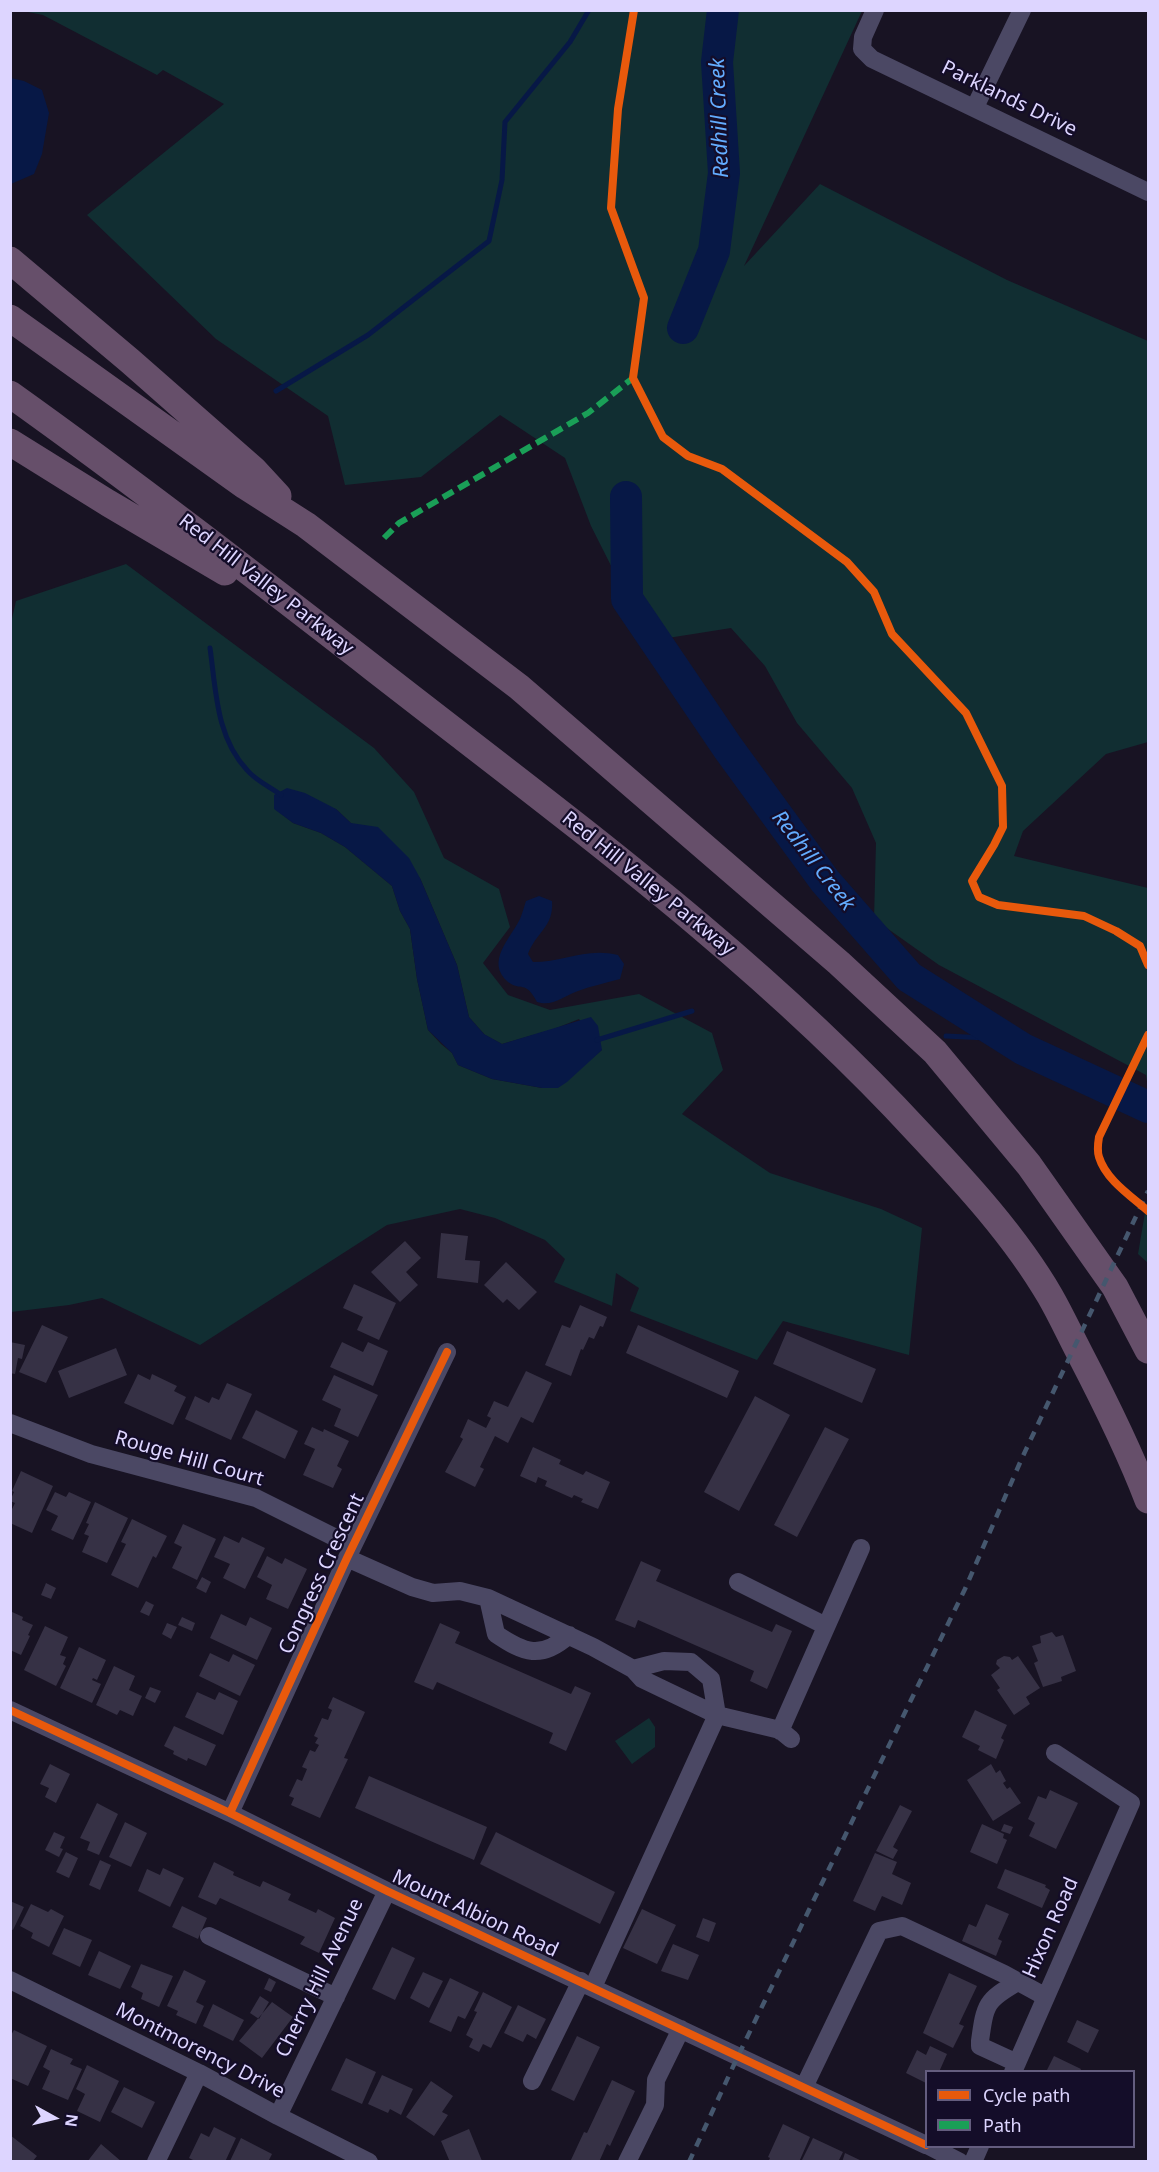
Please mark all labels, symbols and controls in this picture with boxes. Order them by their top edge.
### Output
street label: Parklands Drive [937,56,1081,142]
water label: Redhill Creek [705,58,735,178]
street label: Red Hill Valley Parkway [174,509,358,661]
water label: Redhill Creek [766,806,860,916]
street label: Red Hill Valley Parkway [557,807,739,961]
street label: Rouge Hill Court [112,1426,266,1492]
street label: Congress Crescent [274,1490,370,1658]
street label: Mount Albion Road [388,1865,562,1963]
street label: Hixon Road [1018,1874,1084,1982]
street label: Cherry Hill Avenue [271,1895,369,2061]
street label: Montmorency Drive [111,1998,289,2104]
legend [925,2070,1135,2148]
text: Cycle path [983,2083,1070,2107]
north arrow [24,2088,84,2148]
text: N [60,2113,84,2128]
text: Path [983,2113,1022,2137]

